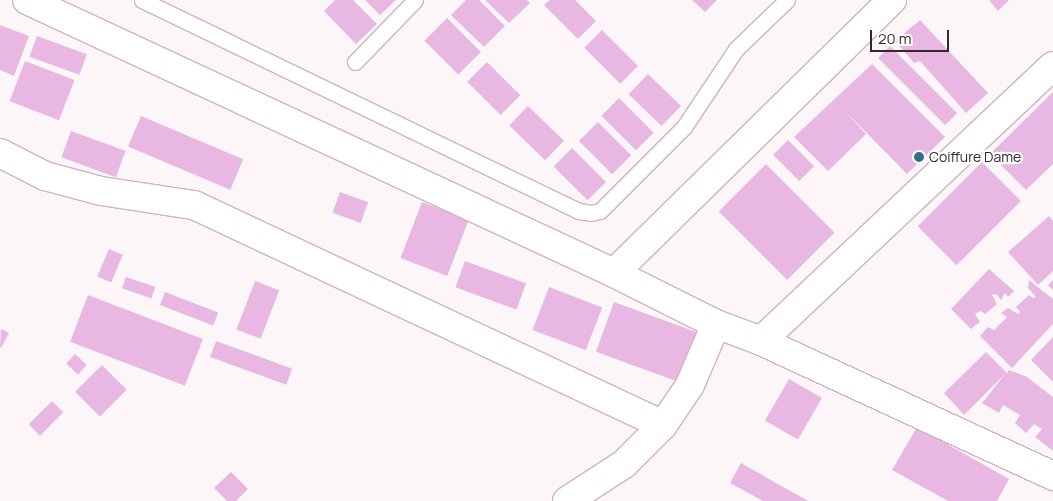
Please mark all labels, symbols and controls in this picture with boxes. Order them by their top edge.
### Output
scale bar [873,20,952,52]
text: 20 m [878,28,911,49]
place label: Coiffure Dame [929,149,1021,165]
marker: Coiffure Dame [913,151,925,163]

